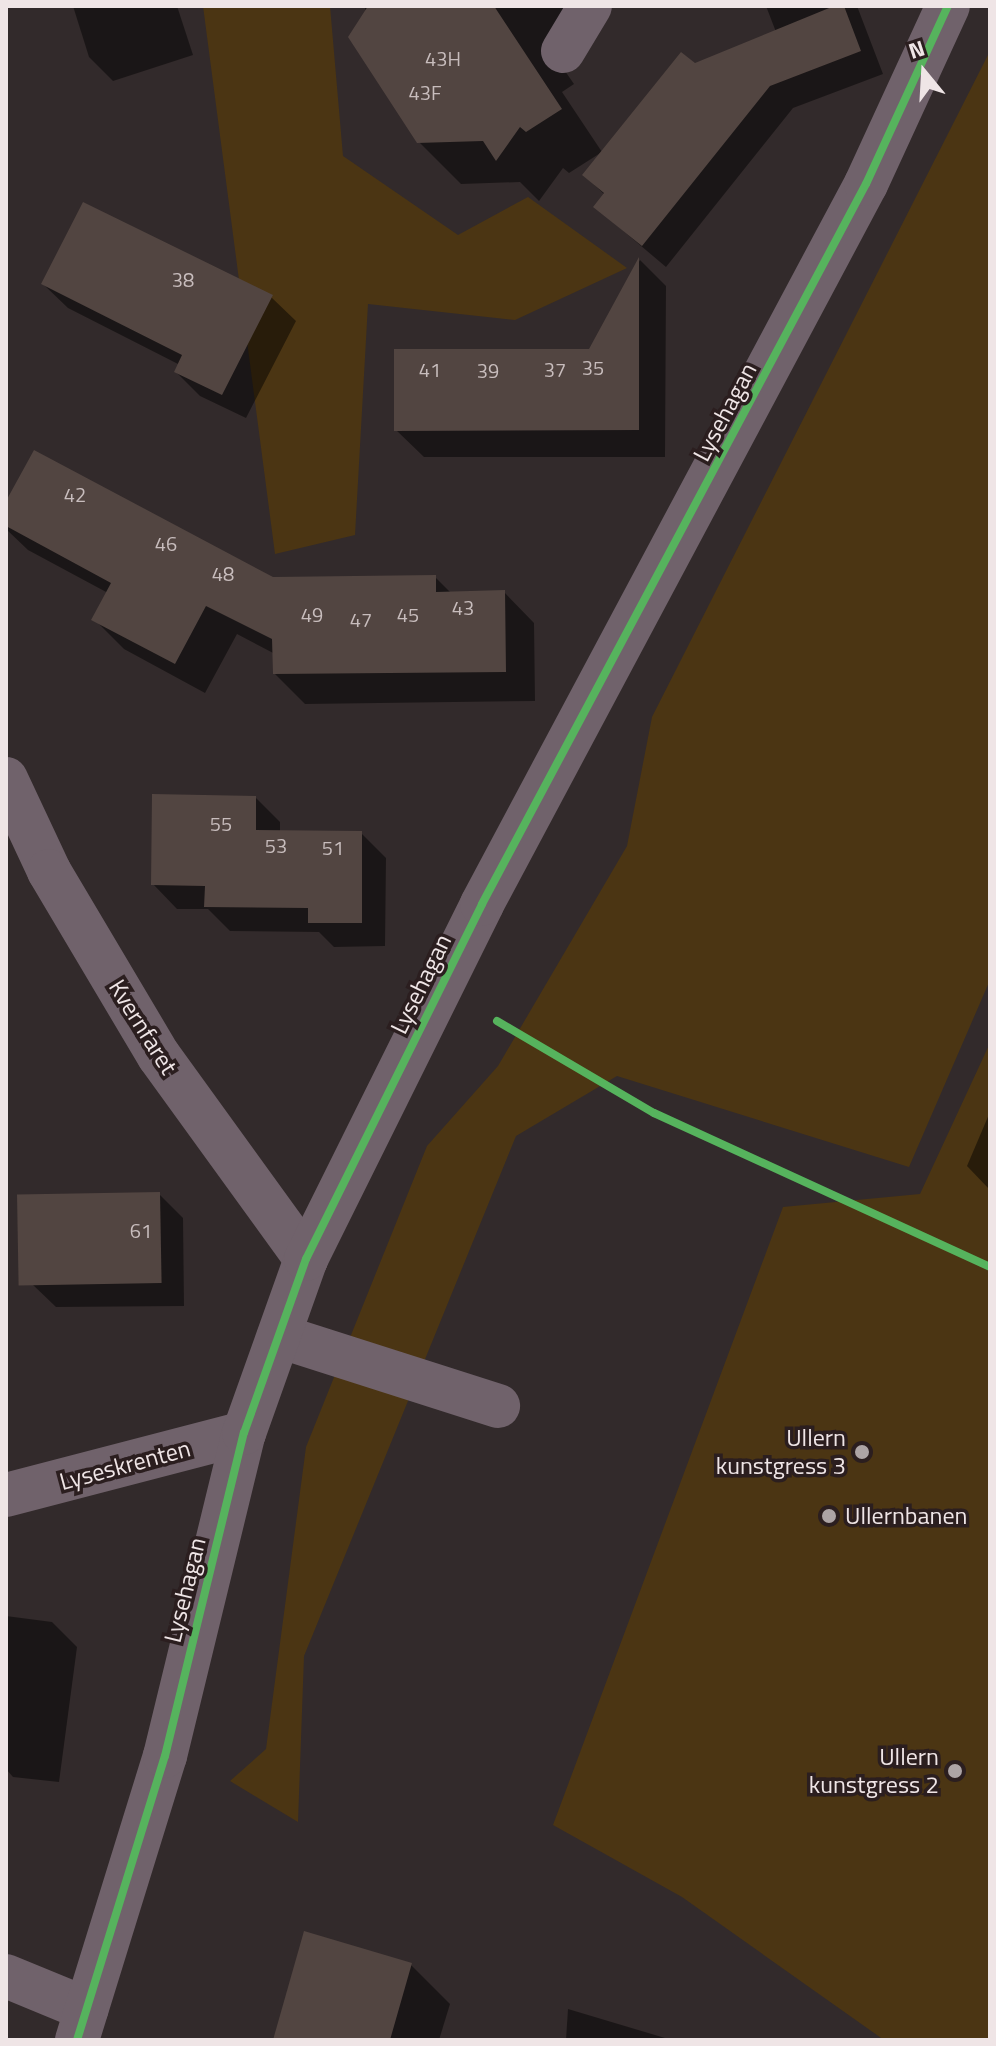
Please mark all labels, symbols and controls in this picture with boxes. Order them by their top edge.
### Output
text: N [904,31,929,68]
north arrow [884,32,964,112]
house number: 43H [425,46,461,70]
house number: 43F [409,80,441,104]
house number: 38 [172,267,194,291]
house number: 35 [582,355,604,379]
house number: 41 [419,357,441,381]
house number: 37 [544,357,566,381]
house number: 39 [477,358,499,382]
street label: Lysehagan [687,358,763,466]
house number: 42 [64,482,86,506]
house number: 46 [155,531,177,555]
house number: 48 [212,561,234,585]
house number: 43 [452,595,474,619]
house number: 49 [301,602,323,626]
house number: 45 [397,602,419,626]
house number: 47 [350,607,372,631]
house number: 55 [210,811,232,835]
house number: 53 [265,833,287,857]
house number: 51 [322,835,344,859]
street label: Lysehagan [385,929,457,1039]
street label: Kvernfaret [103,974,183,1080]
house number: 61 [130,1218,152,1242]
place label: Ullern kunstgress 3 [716,1424,846,1480]
street label: Lyseskrenten [56,1434,194,1496]
marker: Ullern kunstgress 3 [853,1443,871,1461]
place label: Ullernbanen [845,1502,967,1530]
marker: Ullernbanen [820,1507,838,1525]
street label: Lysehagan [158,1534,212,1646]
place label: Ullern kunstgress 2 [809,1743,939,1799]
marker: Ullern kunstgress 2 [946,1762,964,1780]

